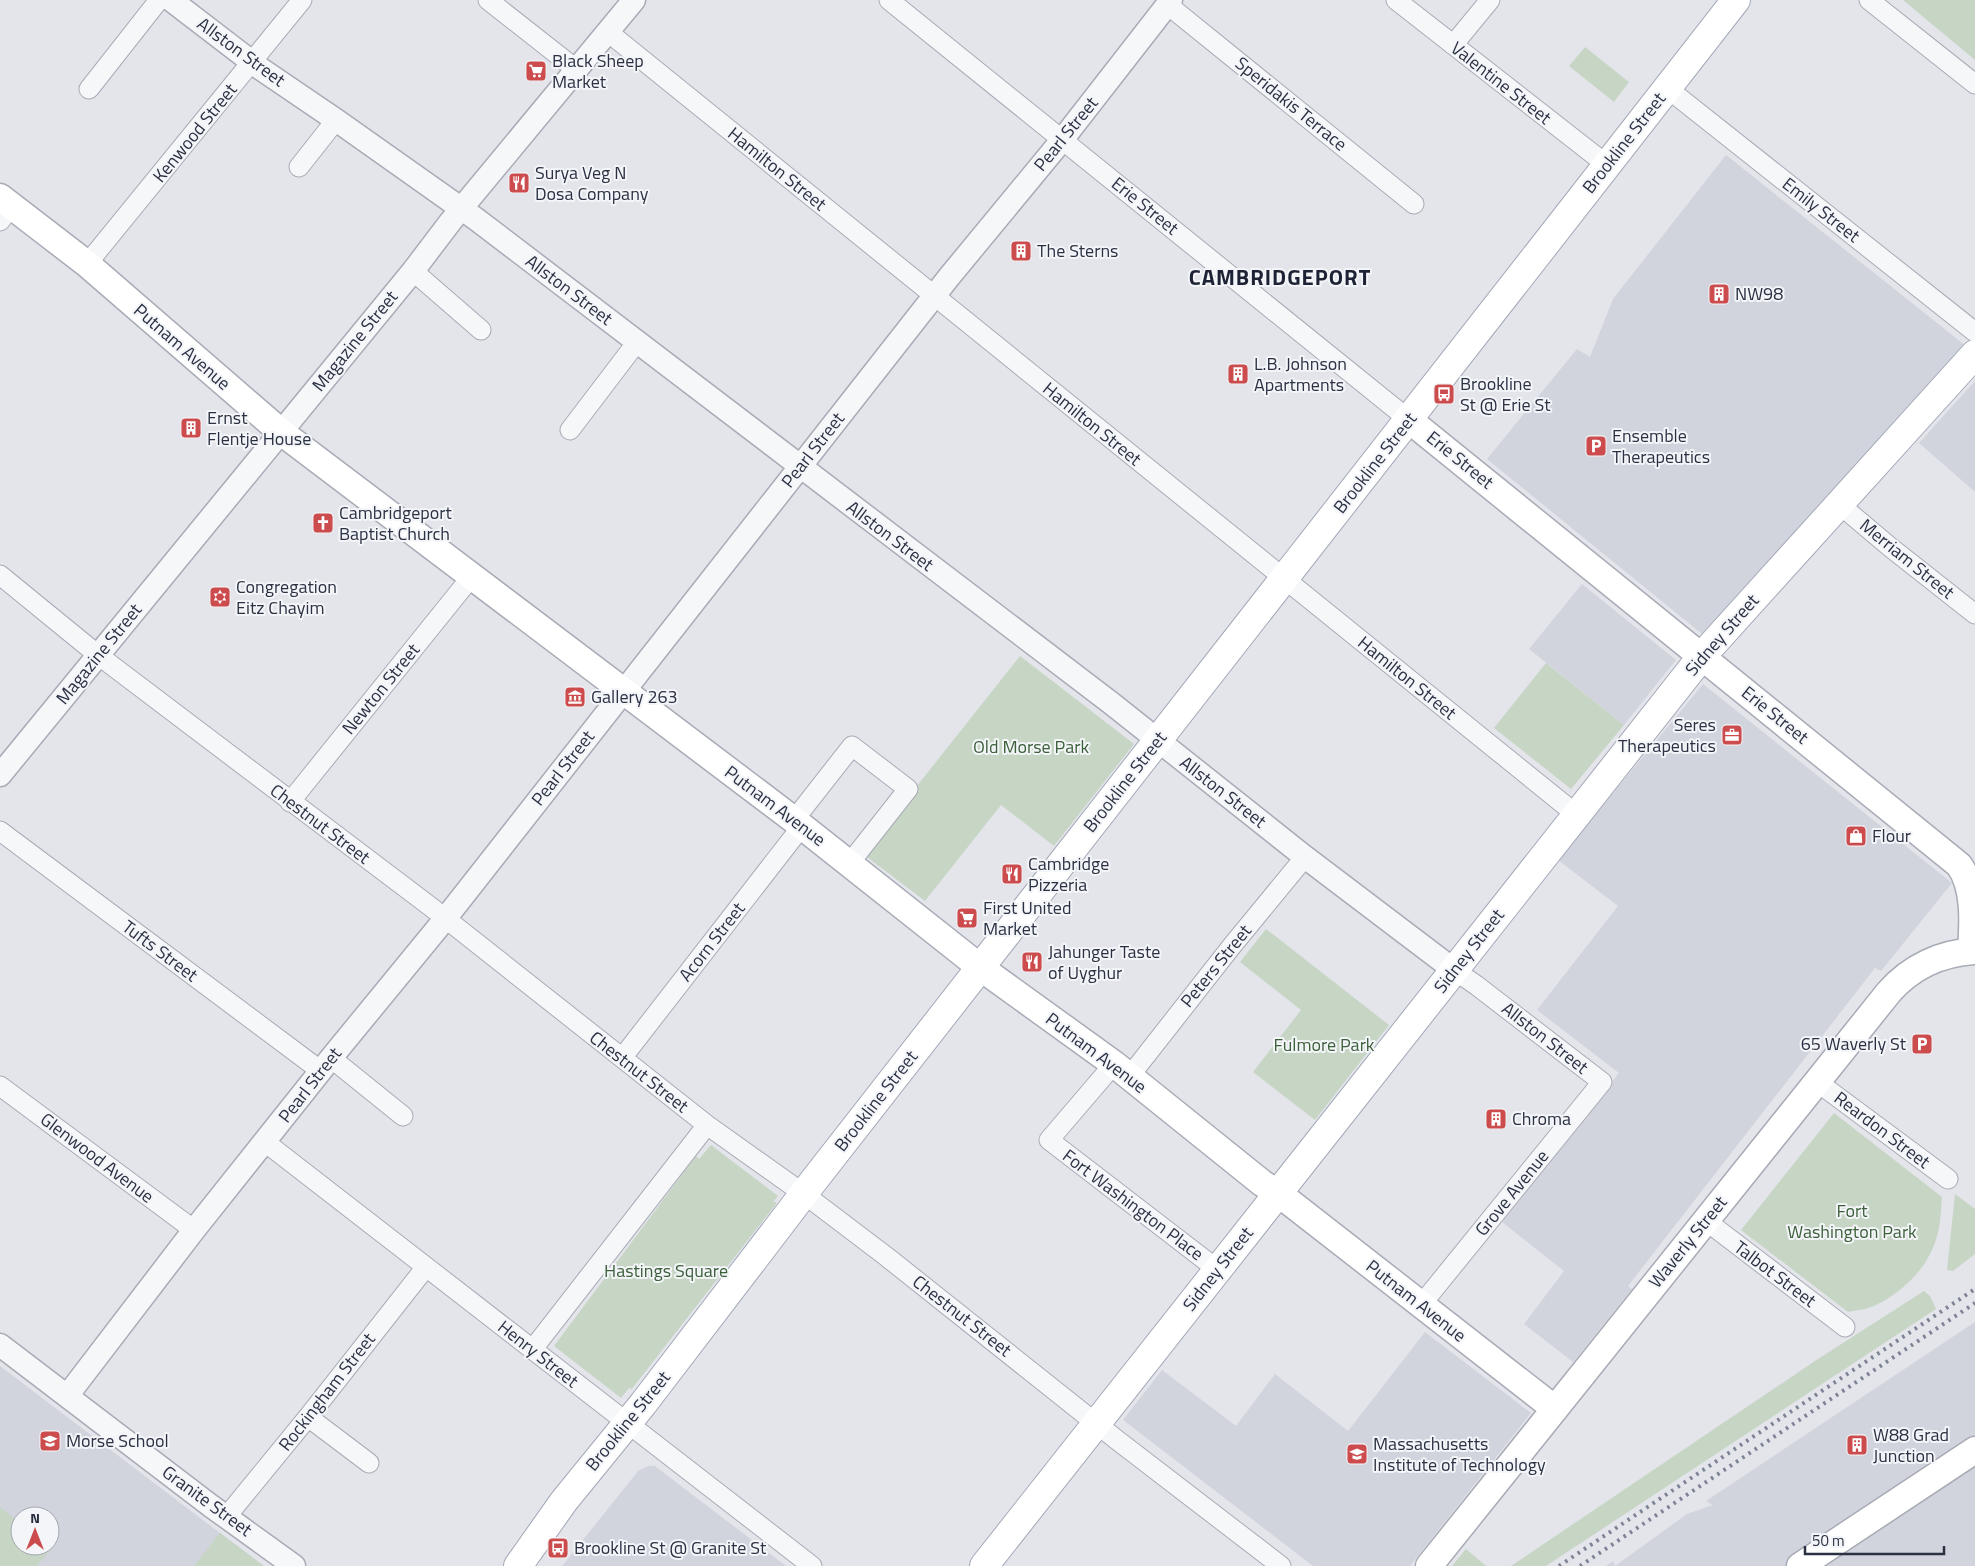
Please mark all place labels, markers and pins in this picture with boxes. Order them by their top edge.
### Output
place label: Black Sheep Market [552,47,644,95]
supermarket icon: Black Sheep Market [524,59,548,83]
place label: Surya Veg N Dosa Company [535,159,649,207]
restaurant icon: Surya Veg N Dosa Company [507,171,531,195]
place label: The Sterns [1037,237,1118,264]
building icon: The Sterns [1009,239,1033,263]
place label: NW98 [1735,280,1783,307]
building icon: NW98 [1707,282,1731,306]
place label: L.B. Johnson Apartments [1254,350,1347,398]
building icon: L.B. Johnson Apartments [1226,362,1250,386]
place label: Brookline St @ Erie St [1460,370,1551,418]
bus stop icon: Brookline St @ Erie St [1432,382,1456,406]
place label: Ernst Flentje House [207,404,311,452]
building icon: Ernst Flentje House [179,416,203,440]
place label: Ensemble Therapeutics [1612,422,1710,470]
parking icon: Ensemble Therapeutics [1584,434,1608,458]
place label: Cambridgeport Baptist Church [339,499,453,547]
church icon: Cambridgeport Baptist Church [311,511,335,535]
place label: Congregation Eitz Chayim [236,573,337,621]
synagogue icon: Congregation Eitz Chayim [208,585,232,609]
place label: Gallery 263 [591,683,678,710]
museum icon: Gallery 263 [563,685,587,709]
place label: Seres Therapeutics [1618,711,1716,759]
office icon: Seres Therapeutics [1720,723,1744,747]
place label: Flour [1872,822,1911,849]
shop icon: Flour [1844,824,1868,848]
place label: Cambridge Pizzeria [1028,850,1109,898]
restaurant icon: Cambridge Pizzeria [1000,862,1024,886]
place label: First United Market [983,894,1071,942]
supermarket icon: First United Market [955,906,979,930]
place label: Jahunger Taste of Uyghur [1048,938,1160,986]
restaurant icon: Jahunger Taste of Uyghur [1020,950,1044,974]
place label: 65 Waverly St [1801,1030,1907,1057]
parking icon: 65 Waverly St [1910,1032,1934,1056]
place label: Chroma [1512,1105,1571,1132]
building icon: Chroma [1484,1107,1508,1131]
place label: W88 Grad Junction [1873,1421,1949,1469]
place label: Morse School [66,1427,169,1454]
school or university icon: Morse School [38,1429,62,1453]
place label: Massachusetts Institute of Technology [1373,1430,1546,1478]
building icon: W88 Grad Junction [1845,1433,1869,1457]
school or university icon: Massachusetts Institute of Technology [1345,1442,1369,1466]
place label: Brookline St @ Granite St [574,1534,767,1561]
bus stop icon: Brookline St @ Granite St [546,1536,570,1560]

